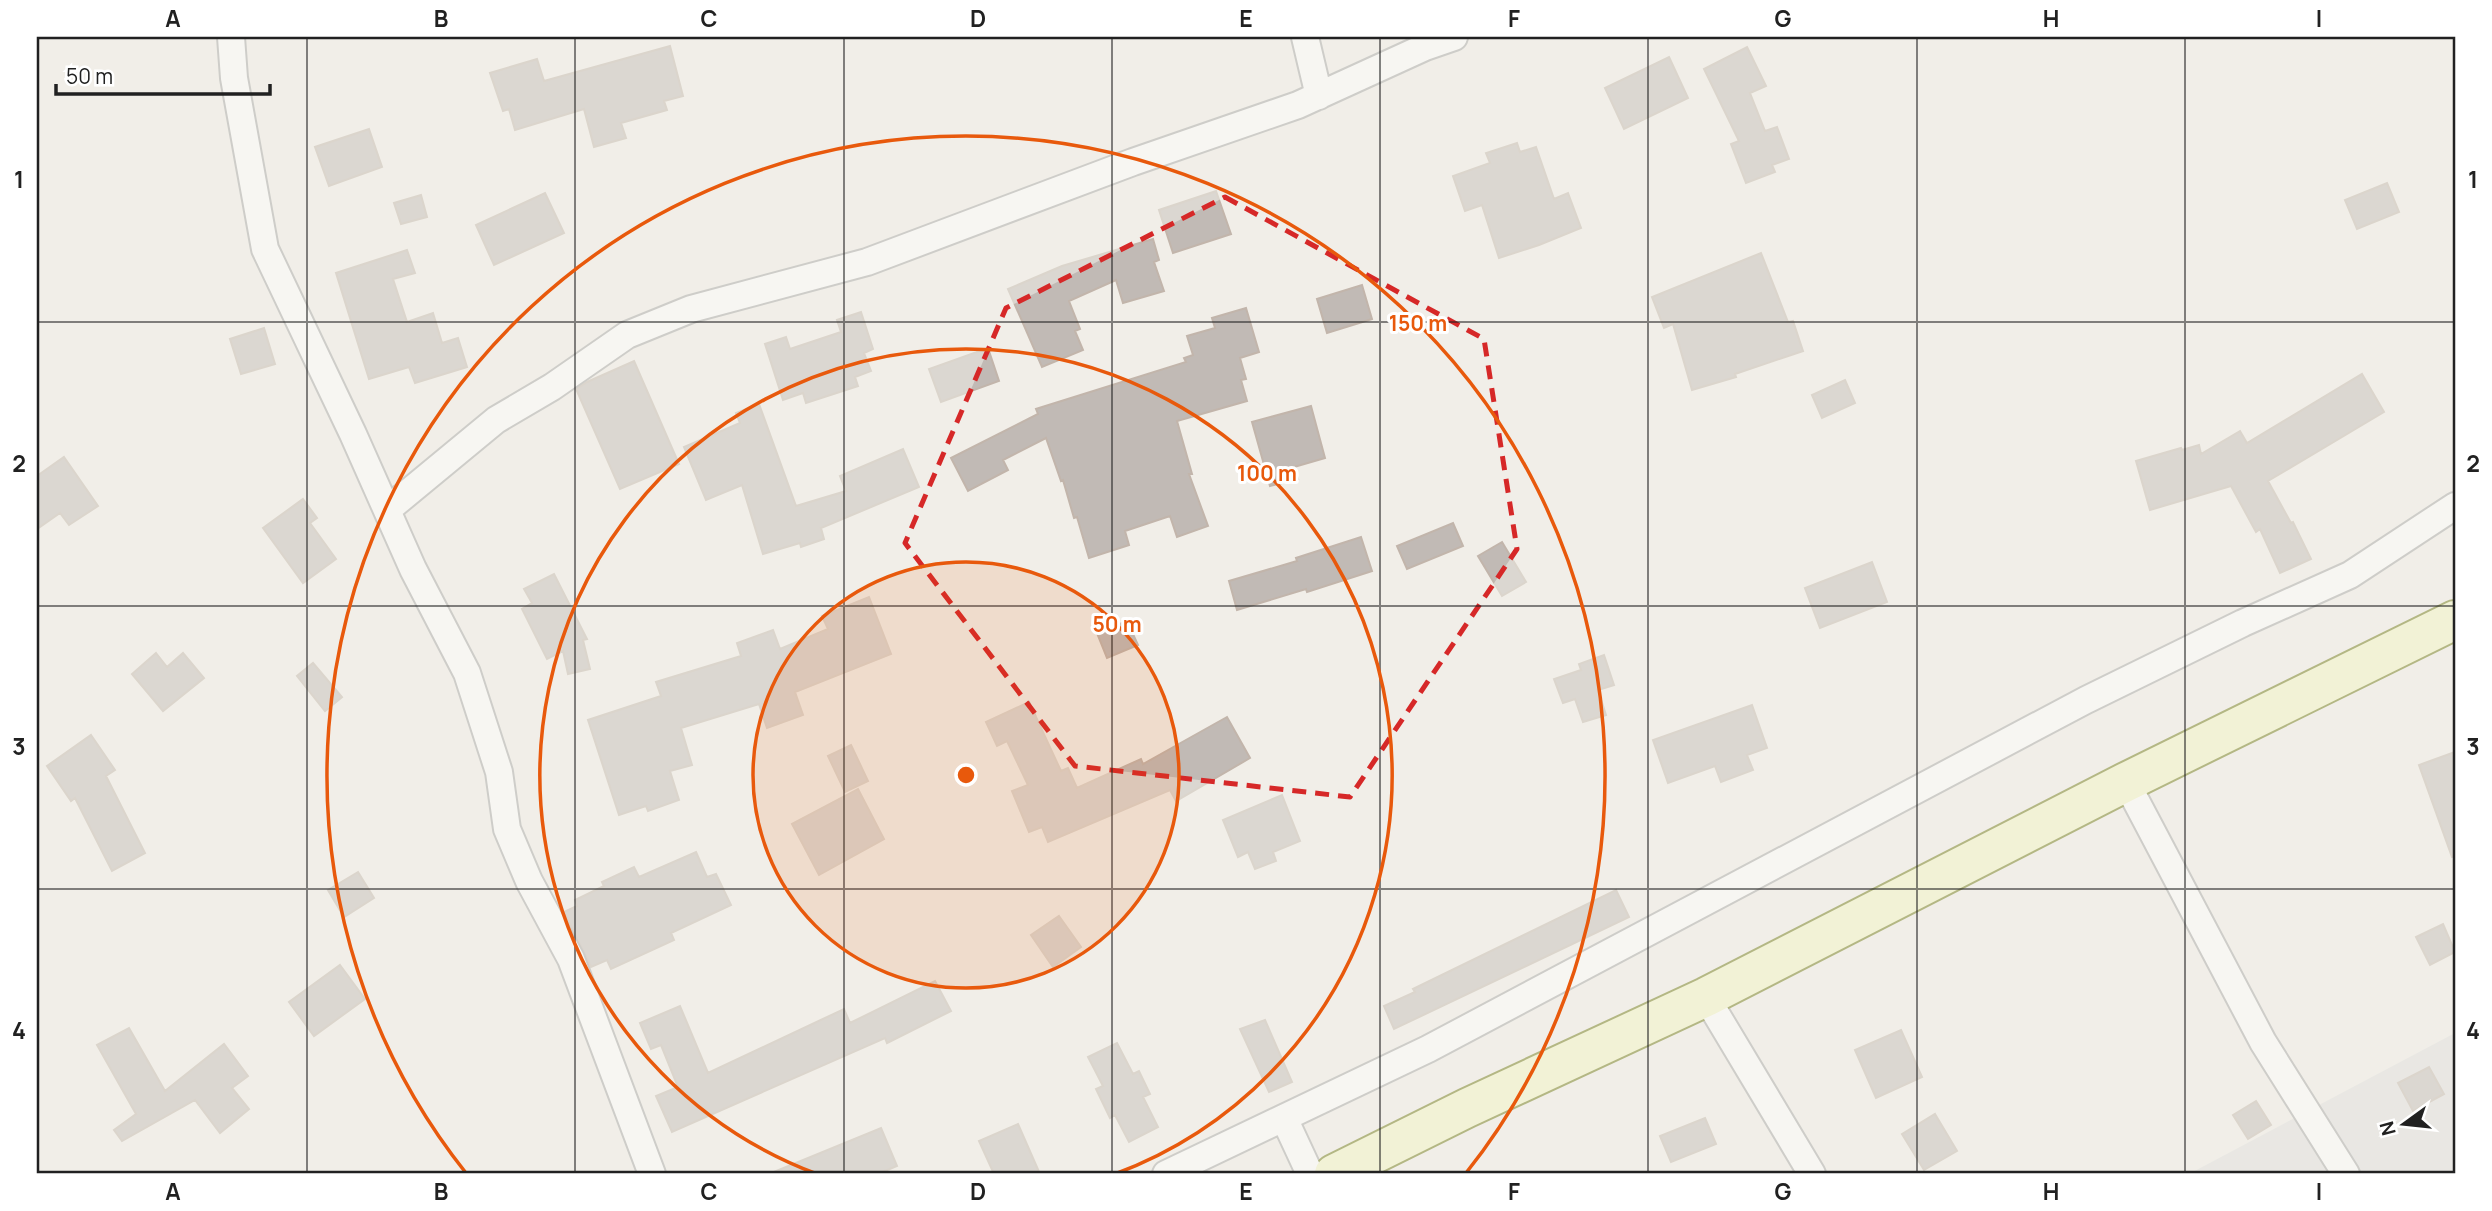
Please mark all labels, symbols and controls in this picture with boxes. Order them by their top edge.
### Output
text: A [165,2,181,34]
text: B [434,2,448,34]
text: C [701,2,718,34]
text: D [970,2,986,34]
text: E [1239,2,1253,34]
text: F [1508,2,1520,34]
text: G [1775,2,1792,34]
text: H [2043,2,2059,34]
text: I [2316,2,2322,34]
scale bar [56,52,270,96]
text: 50 m [66,62,113,90]
text: 1 [14,163,24,195]
text: 1 [2468,163,2478,195]
text: 150 m [1389,309,1447,337]
text: 2 [12,447,26,479]
text: 2 [2466,447,2480,479]
text: 100 m [1237,459,1297,487]
text: 50 m [1092,610,1142,638]
text: 3 [12,730,26,762]
text: 3 [2466,730,2480,762]
centre of rings [954,763,978,787]
text: 4 [12,1014,26,1046]
text: 4 [2466,1014,2480,1046]
north arrow [2370,1088,2440,1158]
text: N [2373,1118,2402,1138]
text: A [165,1175,181,1207]
text: B [434,1175,448,1207]
text: C [701,1175,718,1207]
text: D [970,1175,986,1207]
text: E [1239,1175,1253,1207]
text: F [1508,1175,1520,1207]
text: G [1775,1175,1792,1207]
text: H [2043,1175,2059,1207]
text: I [2316,1175,2322,1207]

